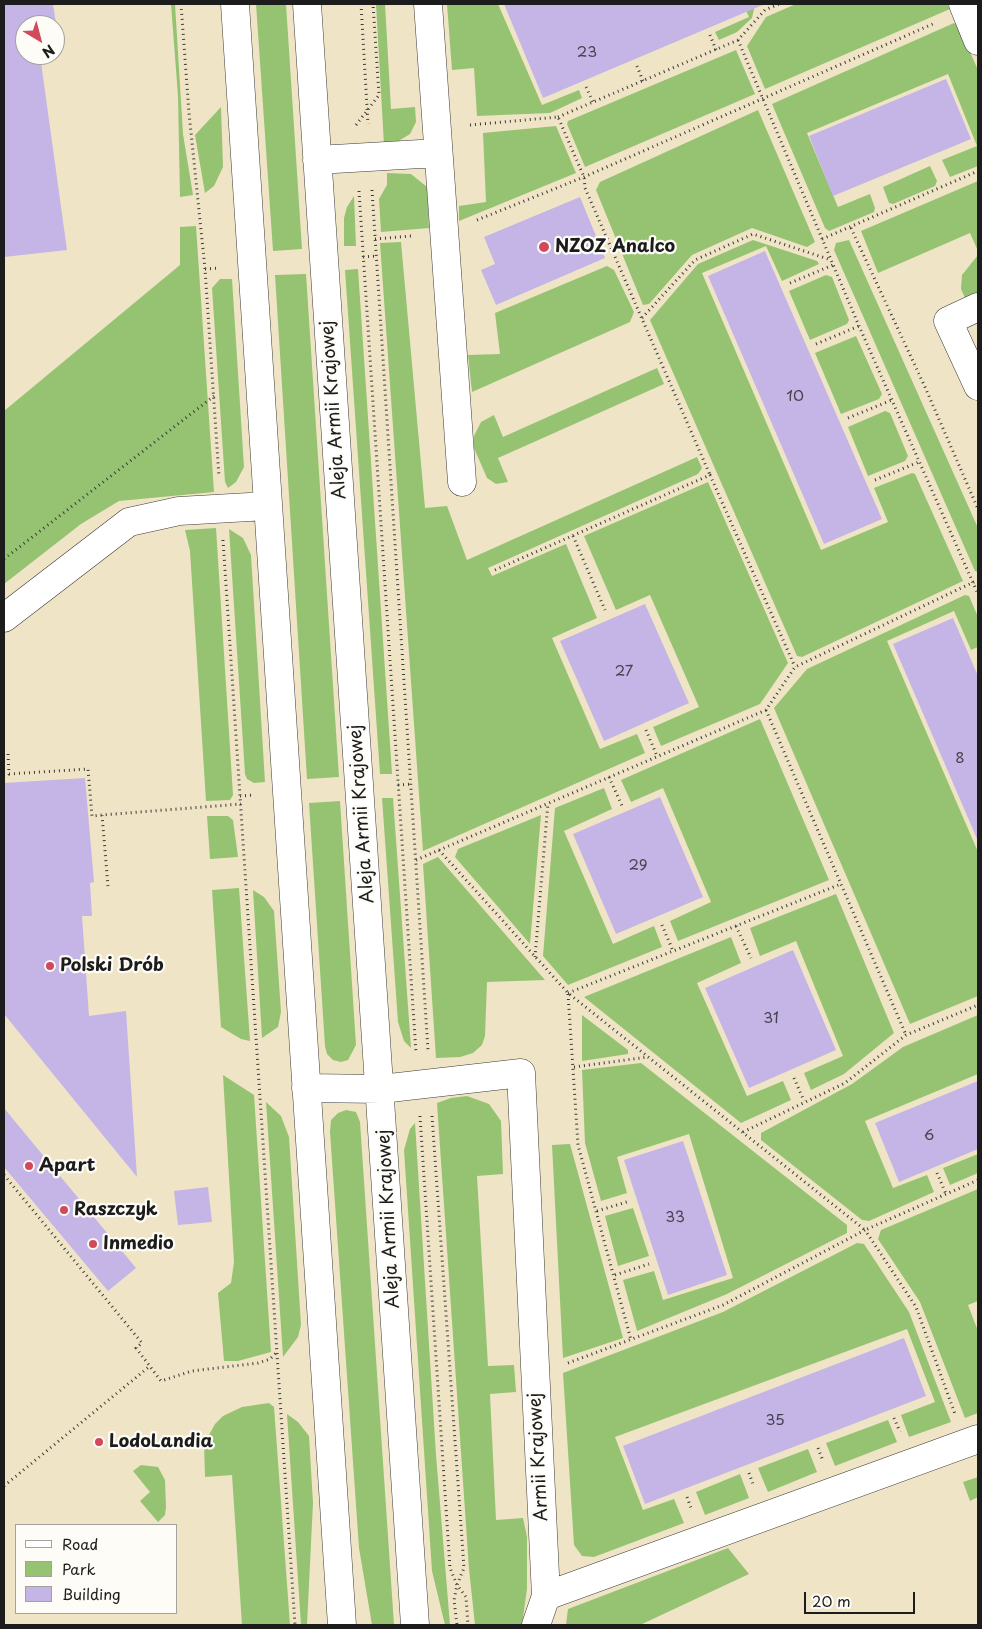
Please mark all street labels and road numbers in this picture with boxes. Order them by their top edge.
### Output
street label: Aleja Armii Krajowej [317,320,351,500]
street label: Aleja Armii Krajowej [345,724,379,904]
street label: Aleja Armii Krajowej [374,1129,404,1309]
street label: Armii Krajowej [525,1392,553,1522]

